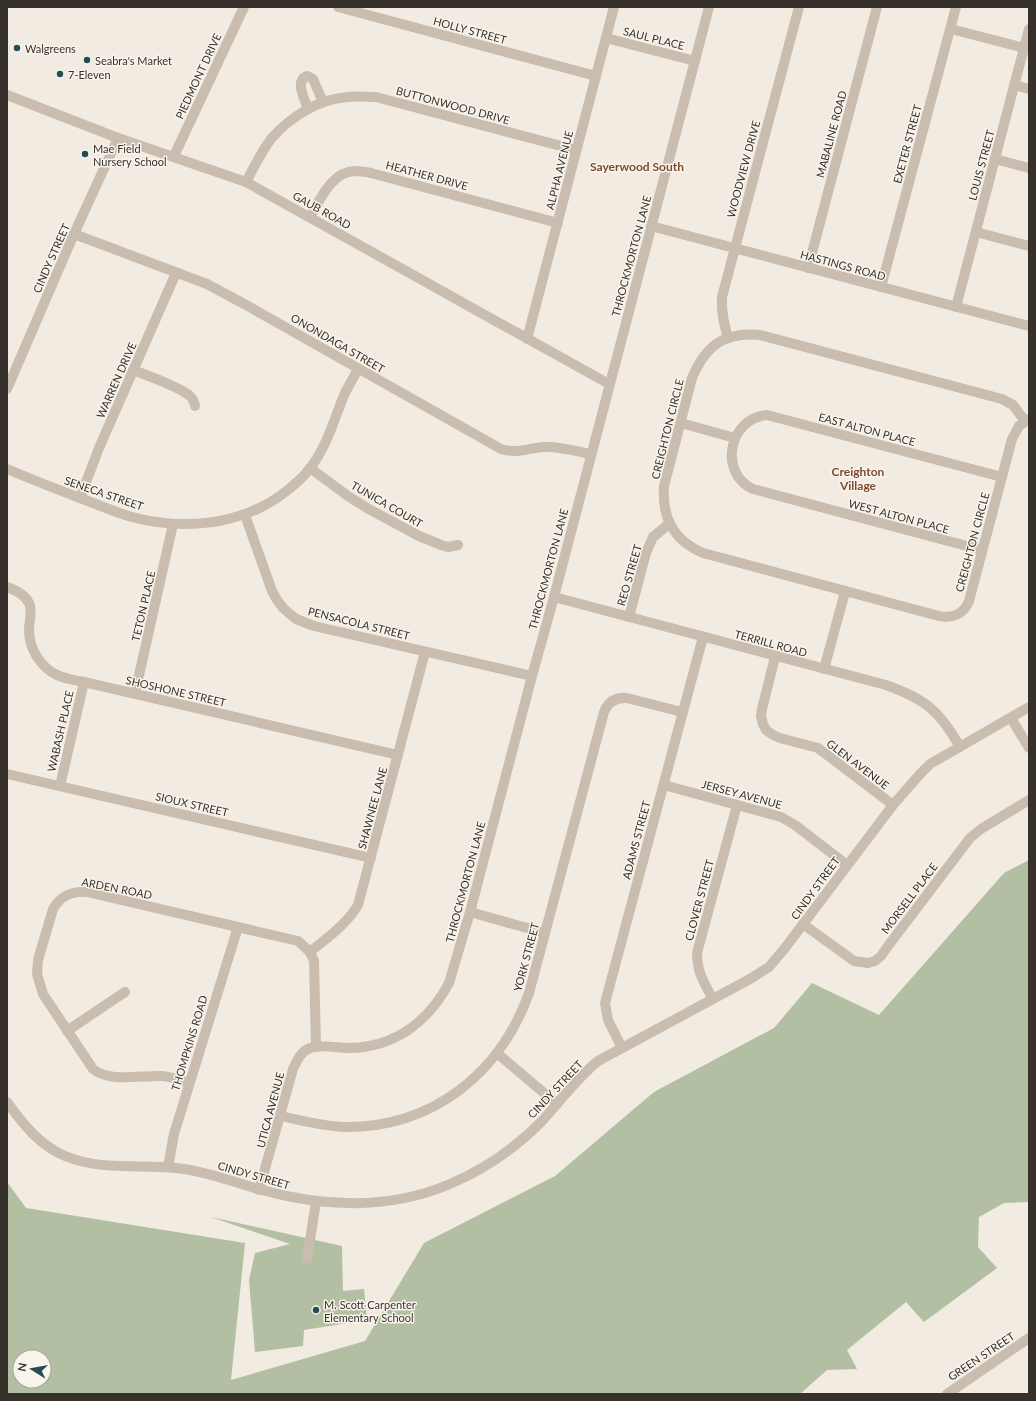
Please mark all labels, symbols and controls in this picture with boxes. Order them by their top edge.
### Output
street label: HOLLY STREET [432,14,509,46]
street label: SAUL PLACE [622,24,686,52]
street label: PIEDMONT DRIVE [172,31,224,121]
place label: Walgreens [25,42,76,55]
marker: Walgreens [12,43,22,53]
place label: Seabra's Market [95,54,172,67]
marker: Seabra's Market [82,55,92,65]
place label: 7-Eleven [68,68,111,81]
marker: 7-Eleven [55,69,65,79]
street label: BUTTONWOOD DRIVE [395,84,511,126]
street label: MABALINE ROAD [813,89,849,179]
street label: EXETER STREET [890,103,924,185]
street label: WOODVIEW DRIVE [724,119,762,219]
street label: LOUIS STREET [965,128,997,202]
street label: ALPHA AVENUE [543,129,575,211]
place label: Mae Field Nursery School [93,142,167,168]
marker: Mae Field Nursery School [80,149,90,159]
street label: HEATHER DRIVE [384,158,470,192]
district label: Sayerwood South [590,159,684,174]
street label: GAUB ROAD [291,189,353,231]
street label: THROCKMORTON LANE [609,194,653,318]
street label: CINDY STREET [30,221,72,295]
street label: HASTINGS ROAD [799,247,887,283]
street label: ONONDAGA STREET [289,311,388,375]
street label: WARREN DRIVE [93,340,139,420]
street label: CREIGHTON CIRCLE [648,378,686,480]
street label: EAST ALTON PLACE [817,410,917,448]
district label: Creighton Village [832,464,885,493]
street label: SENECA STREET [63,473,146,513]
street label: TUNICA COURT [349,478,426,530]
street label: CREIGHTON CIRCLE [952,491,992,593]
street label: WEST ALTON PLACE [847,496,951,536]
street label: THROCKMORTON LANE [526,507,570,631]
street label: REO STREET [614,542,644,607]
street label: TETON PLACE [129,569,157,643]
street label: PENSACOLA STREET [307,604,412,642]
street label: TERRILL ROAD [733,627,809,659]
street label: SHOSHONE STREET [125,673,228,709]
street label: WABASH PLACE [44,689,76,773]
street label: GLEN AVENUE [824,736,892,792]
street label: SHAWNEE LANE [355,766,389,850]
street label: JERSEY AVENUE [700,777,784,811]
street label: SIOUX STREET [154,789,230,819]
street label: ADAMS STREET [619,799,653,881]
street label: THROCKMORTON LANE [443,820,487,944]
street label: CINDY STREET [788,854,842,922]
street label: CLOVER STREET [682,858,716,942]
street label: MORSELL PLACE [878,860,940,936]
street label: ARDEN ROAD [81,875,153,901]
street label: YORK STREET [511,921,542,993]
street label: THOMPKINS ROAD [168,994,210,1092]
street label: CINDY STREET [525,1057,586,1121]
street label: UTICA AVENUE [254,1071,286,1149]
street label: CINDY STREET [216,1158,292,1192]
place label: M. Scott Carpenter Elementary School [324,1298,416,1324]
marker: M. Scott Carpenter Elementary School [311,1305,321,1315]
street label: GREEN STREET [945,1329,1017,1383]
north arrow [12,1349,52,1389]
text: N [15,1362,29,1372]

